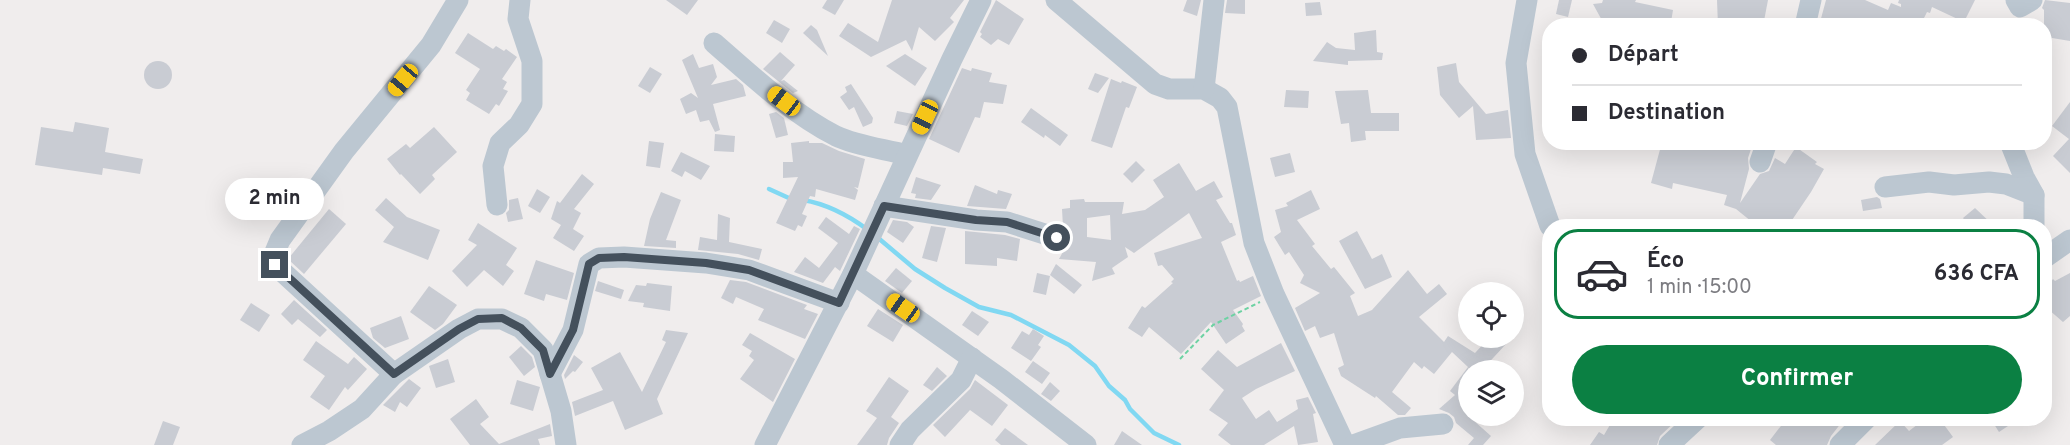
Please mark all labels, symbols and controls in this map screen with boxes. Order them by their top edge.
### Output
text: Départ [1608,42,1679,69]
car [385,60,421,100]
car [764,83,804,119]
car [909,97,941,137]
text: Destination [1608,100,1725,127]
callout: 2 min [226,178,324,220]
text: 2 min [248,186,301,212]
route start [1043,224,1070,251]
icon: car [1575,247,1629,301]
text: Éco [1647,248,1684,275]
route end [261,251,288,278]
text: 636 CFA [1934,261,2019,288]
text: 1 min · 15:00 [1647,275,1752,301]
map controls [1458,282,1524,426]
button: locate [1458,282,1524,348]
car [883,290,923,326]
button: Confirmer [1572,345,2022,414]
button: layers [1458,360,1524,426]

